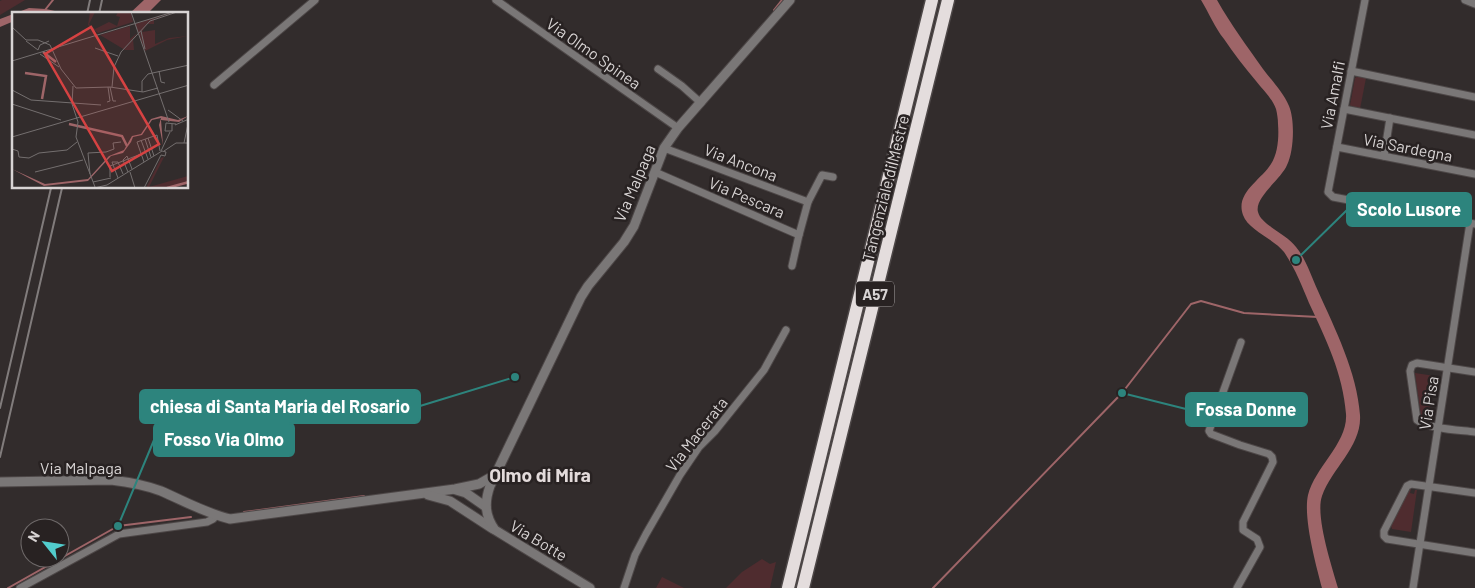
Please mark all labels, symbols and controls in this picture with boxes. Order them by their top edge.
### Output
inset map [12,12,189,189]
street label: Via Olmo Spinea [543,13,645,93]
street label: Via Amalfi [1316,59,1348,131]
street label: Tangenziale di Mestre [858,113,912,263]
street label: Via Sardegna [1362,129,1454,165]
street label: Via Ancona [702,139,780,185]
street label: Via Malpaga [609,142,659,224]
street label: Via Pescara [706,173,788,221]
callout: Scolo Lusore [1347,193,1471,226]
text: Scolo Lusore [1357,198,1461,220]
road number: A57 [856,282,894,306]
street label: Via Pisa [1414,375,1442,431]
callout: chiesa di Santa Maria del Rosario [140,390,420,423]
street label: Via Macerata [661,393,731,475]
callout: Fossa Donne [1186,393,1307,426]
text: chiesa di Santa Maria del Rosario [150,395,410,417]
text: Fossa Donne [1196,398,1297,420]
callout: Fosso Via Olmo [154,423,294,456]
text: Fosso Via Olmo [164,428,284,450]
street label: Via Malpaga [40,458,122,477]
district label: Olmo di Mira [489,463,591,486]
street label: Via Botte [507,516,571,564]
north arrow [20,518,70,568]
text: N [24,528,43,545]

